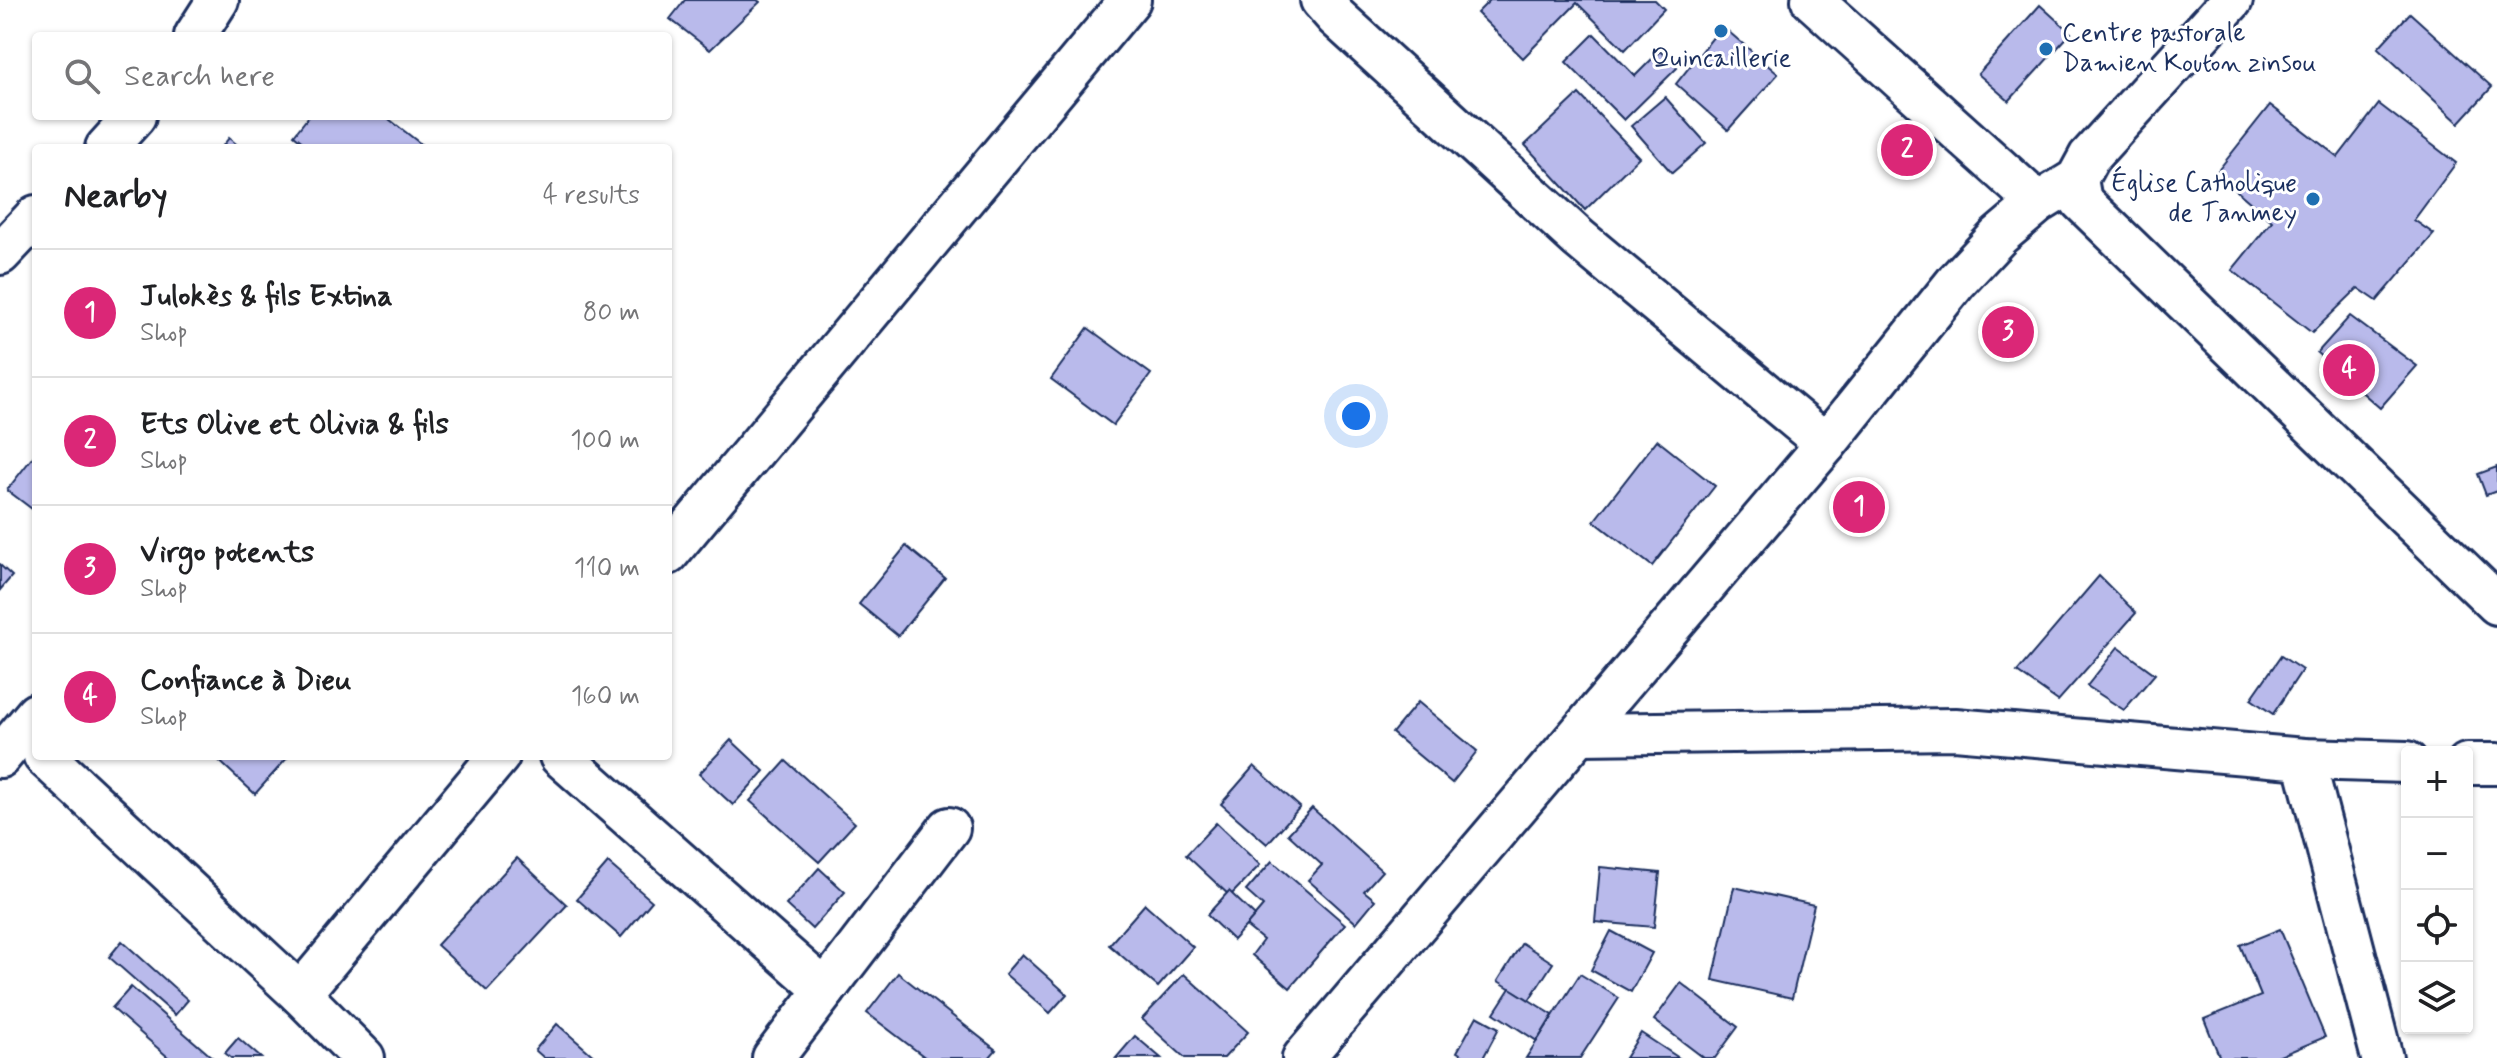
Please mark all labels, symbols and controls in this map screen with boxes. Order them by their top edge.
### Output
place label: Centre pastorale Damien Kouton zinsou [2062,17,2317,81]
marker: Quincaillerie [1712,22,1730,40]
search box [32,32,672,120]
marker: Centre pastorale Damien Kouton zinsou [2037,40,2055,58]
place label: Quincaillerie [1651,42,1792,76]
icon: search [60,54,104,98]
text: Search here [124,57,275,96]
pin: 2 [1881,120,1933,180]
place label: Église Catholique de Tanmey [2111,165,2297,231]
text: Nearby [64,174,168,219]
text: 4 results [543,179,640,213]
marker: Église Catholique de Tanmey [2304,190,2322,208]
text: Julokès & fils Extina [140,277,393,316]
text: 1 [84,296,96,330]
text: 80 m [583,296,640,330]
pin: 3 [1982,302,2034,362]
text: Shop [140,316,188,350]
pin: 4 [2323,340,2375,400]
your location [1336,396,1376,436]
text: Ets Olive et Olivia & fils [140,405,449,444]
text: 2 [84,424,96,458]
text: 100 m [570,424,640,458]
text: Shop [140,444,188,478]
pin: 1 [1833,477,1885,537]
text: Virgo potents [140,533,314,572]
text: 3 [84,552,96,586]
text: 110 m [574,552,640,586]
text: Shop [140,572,188,606]
text: Confiance à Dieu [140,661,352,700]
text: 4 [82,680,98,714]
text: 160 m [571,680,640,714]
text: Shop [140,700,188,734]
map controls [2401,746,2473,1034]
button: + [2401,746,2473,818]
button: − [2401,818,2473,890]
button: locate [2401,890,2473,962]
button: layers [2401,962,2473,1034]

